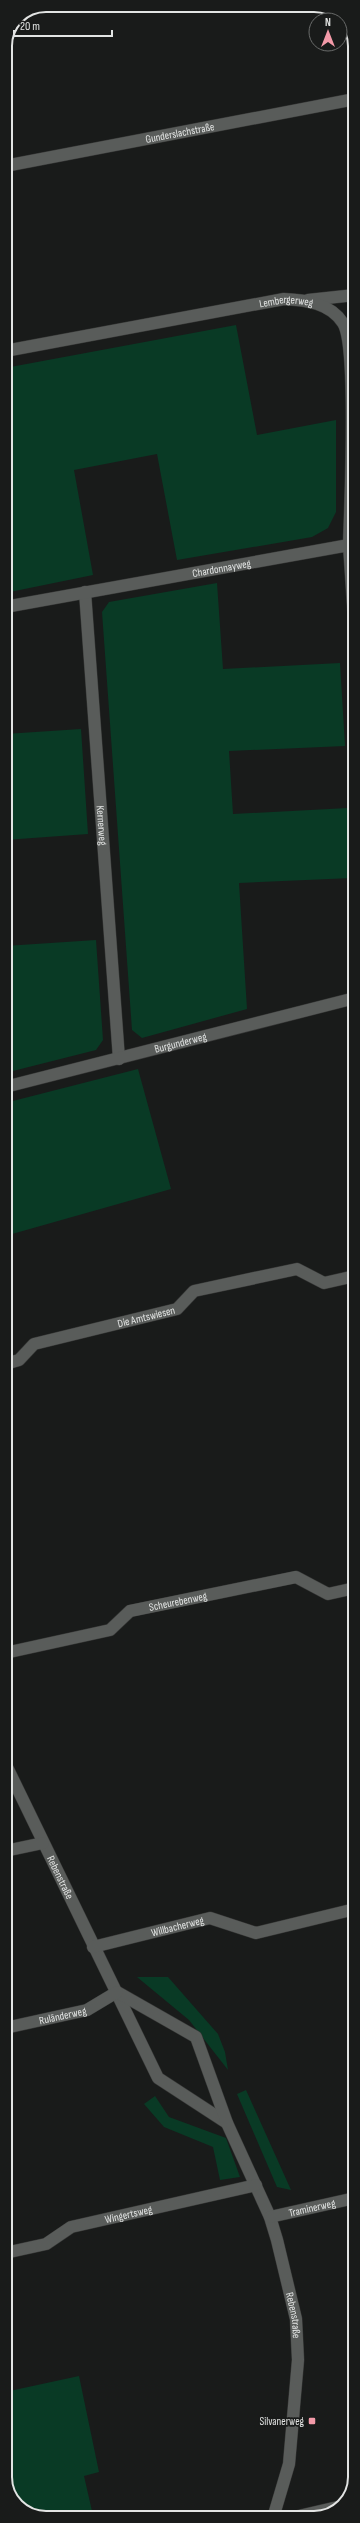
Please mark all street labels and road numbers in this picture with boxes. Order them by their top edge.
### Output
street label: Gunderslachstraße [144,120,215,146]
street label: Lembergerweg [258,293,315,310]
street label: Chardonnayweg [191,557,253,580]
street label: Kernerweg [94,805,109,846]
street label: Burgunderweg [153,1030,209,1056]
street label: Die Amtswiesen [116,1304,177,1330]
street label: Scheurebenweg [148,1589,209,1614]
street label: Rebenstraße [44,1854,76,1901]
street label: Willbacherweg [150,1914,206,1939]
street label: Ruländerweg [38,2004,88,2027]
street label: Traminerweg [288,2196,337,2220]
street label: Wingertsweg [103,2203,154,2226]
street label: Rebenstraße [283,2291,303,2339]

